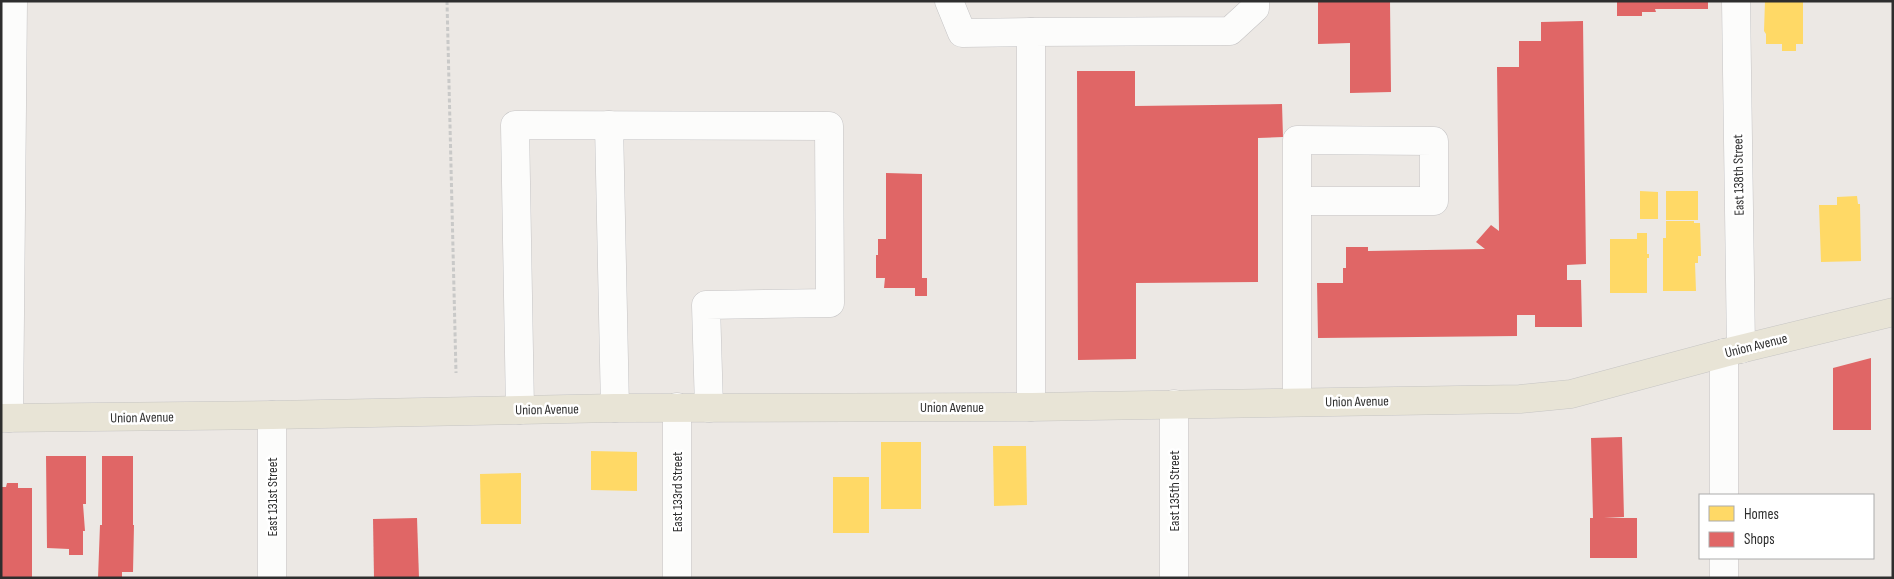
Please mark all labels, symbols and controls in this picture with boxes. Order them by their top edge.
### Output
street label: East 138th Street [1729,134,1748,216]
street label: Union Avenue [1723,330,1789,361]
street label: Union Avenue [1325,392,1389,411]
street label: Union Avenue [920,399,984,416]
street label: Union Avenue [515,400,579,419]
street label: Union Avenue [110,408,174,427]
street label: East 135th Street [1166,451,1183,531]
street label: East 133rd Street [669,452,686,532]
street label: East 131st Street [264,457,281,537]
legend [1699,494,1874,559]
text: Homes [1744,505,1779,524]
text: Shops [1744,530,1775,549]

